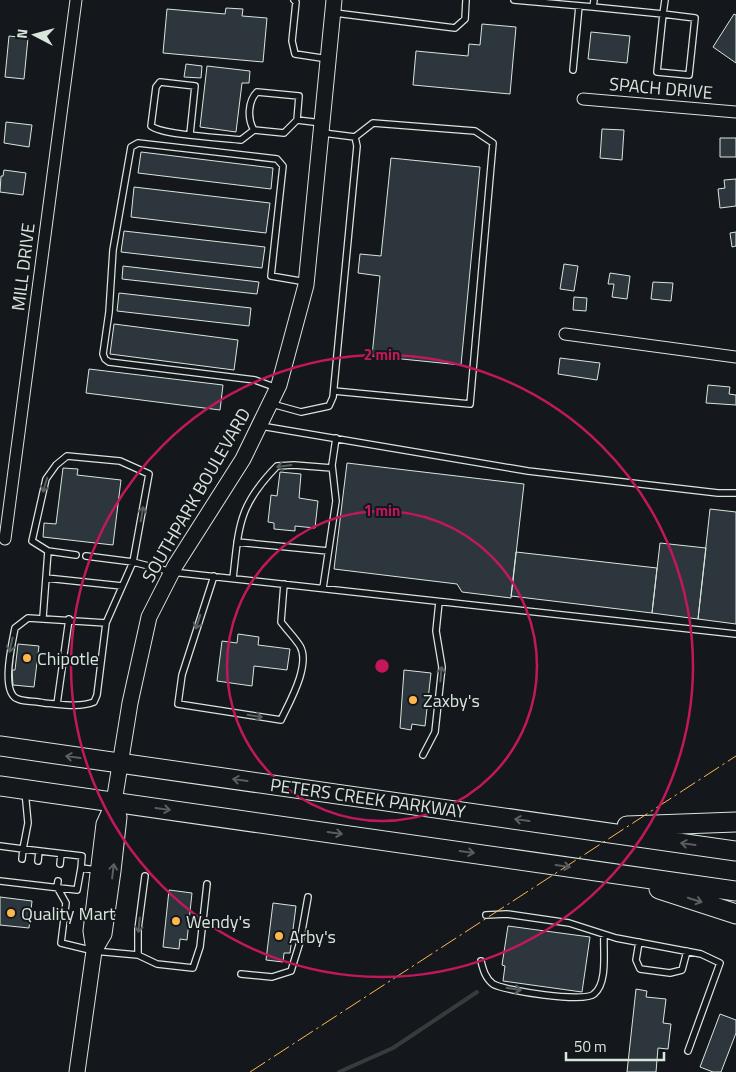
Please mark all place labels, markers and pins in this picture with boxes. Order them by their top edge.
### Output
place label: Chipotle [37,645,99,672]
marker: Chipotle [21,652,33,664]
centre of rings [373,657,391,675]
place label: Zaxby's [423,687,480,714]
marker: Zaxby's [407,694,419,706]
place label: Quality Mart [21,900,116,927]
marker: Quality Mart [5,907,17,919]
place label: Wendy's [186,908,251,935]
marker: Wendy's [170,915,182,927]
place label: Arby's [289,923,336,950]
marker: Arby's [273,930,285,942]

